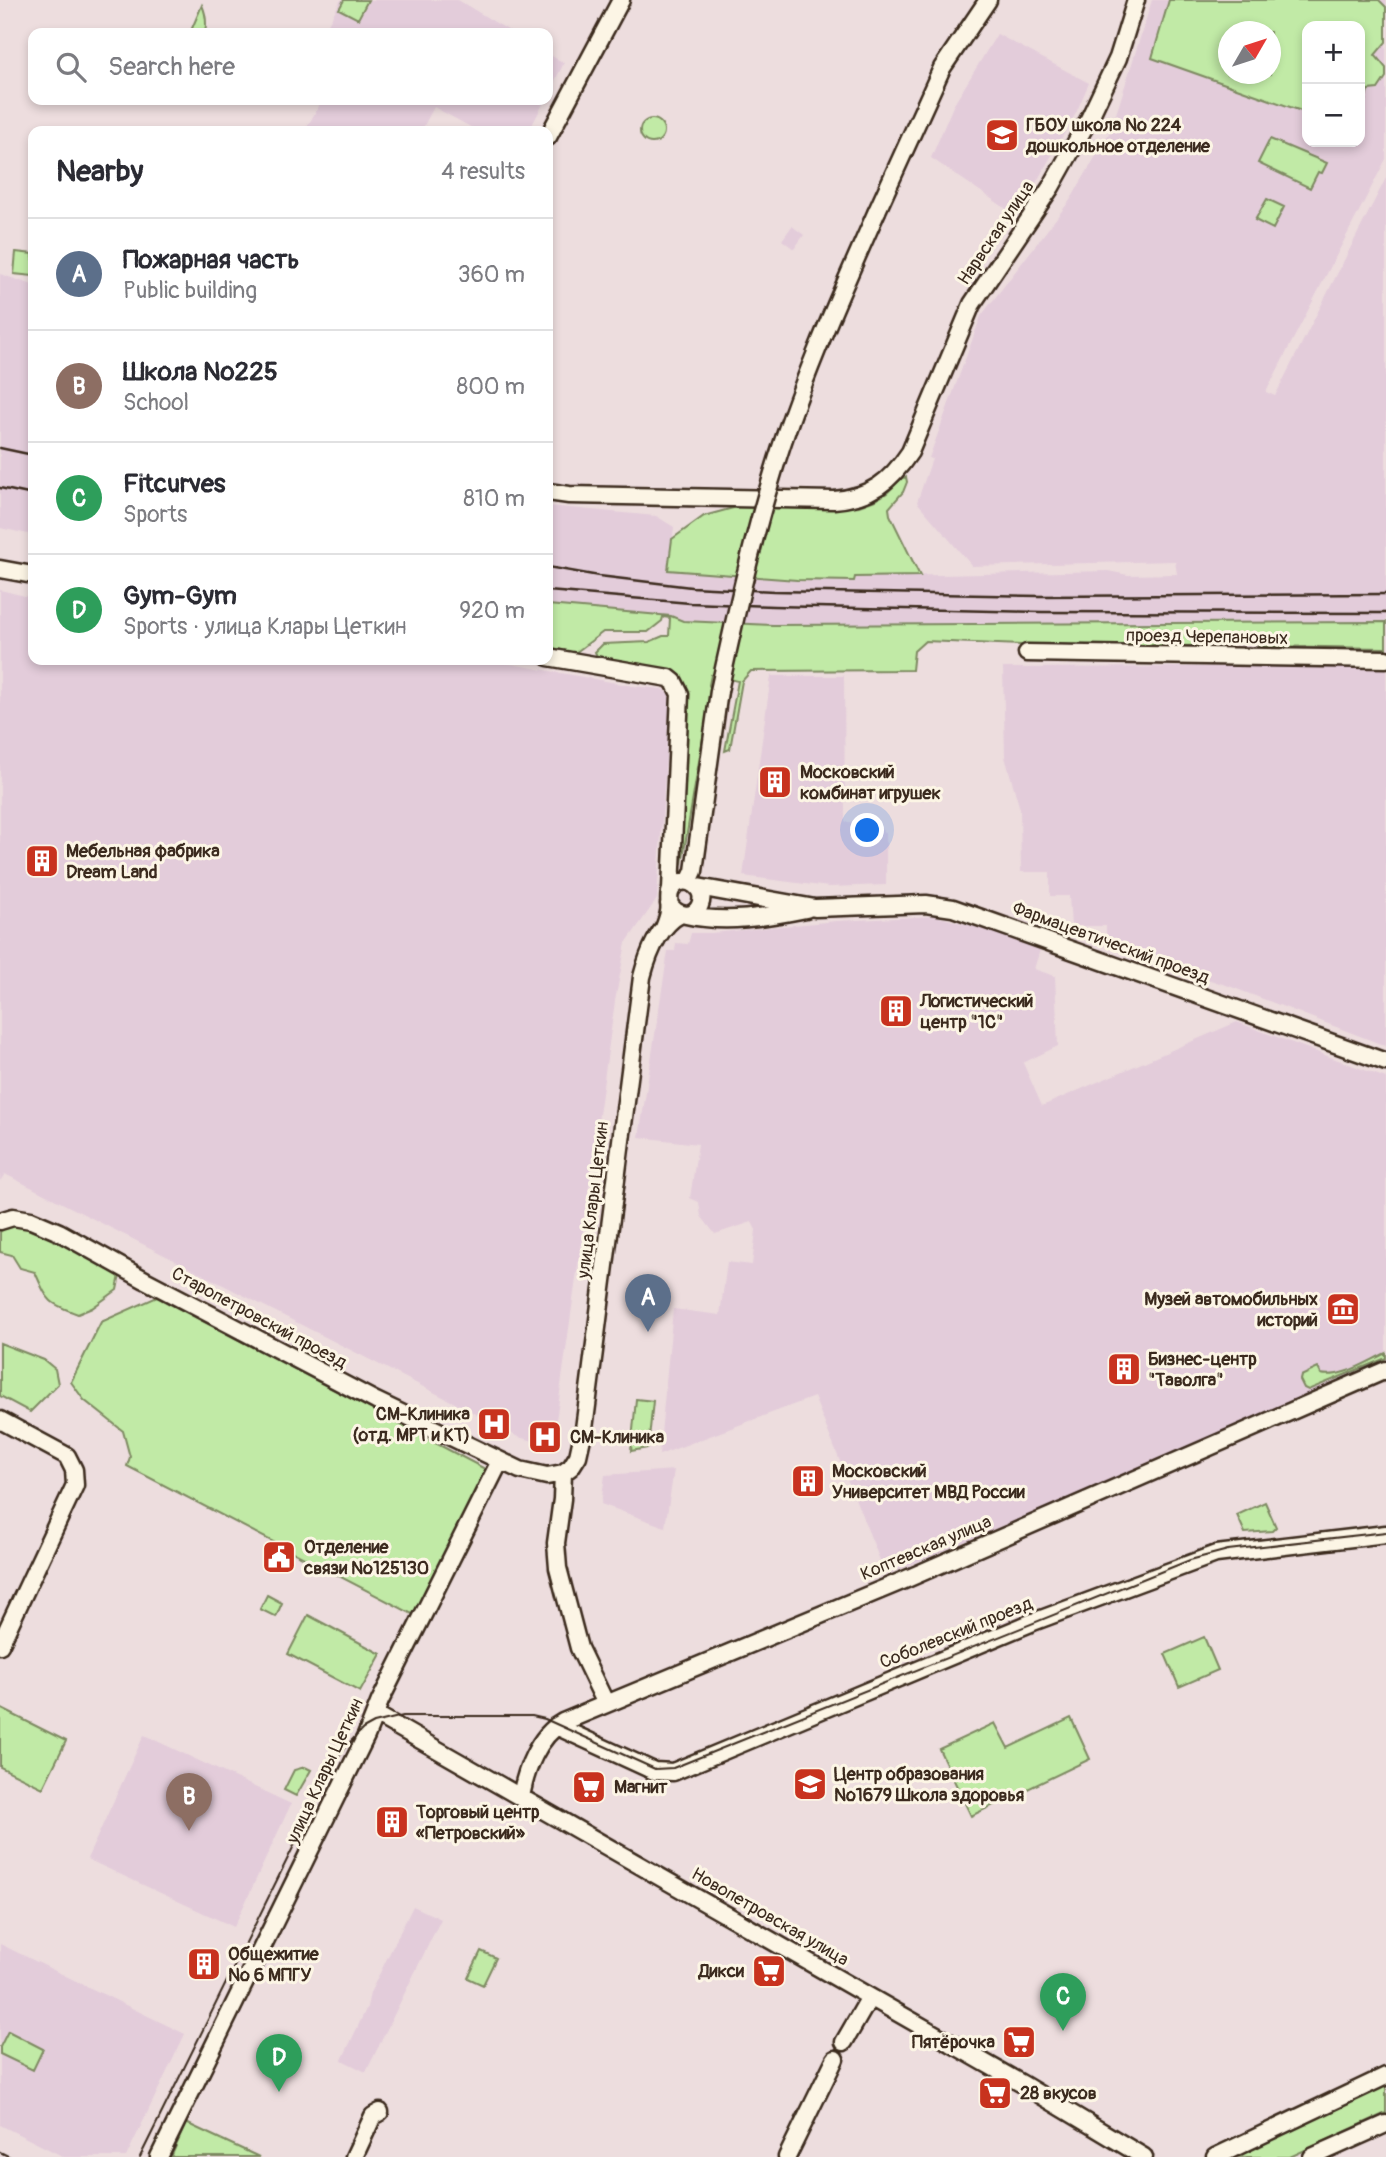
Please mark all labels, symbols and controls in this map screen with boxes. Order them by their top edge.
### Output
north arrow [1218,21,1281,84]
map controls [1302,21,1365,147]
button: + [1302,21,1365,84]
search box [28,28,553,105]
icon: search [52,48,90,86]
text: Search here [108,51,235,83]
button: − [1302,84,1365,147]
place label: ГБОУ школа № 224 дошкольное отделение [1025,114,1211,158]
school or university icon: ГБОУ школа № 224 дошкольное отделение [983,116,1021,154]
text: Nearby [56,153,143,190]
text: 4 results [441,157,525,186]
street label: Нарвская улица [953,176,1039,290]
text: Пожарная часть [123,244,299,276]
text: A [72,260,86,289]
text: 360 m [458,260,525,289]
text: Public building [123,276,257,305]
text: Школа №225 [123,356,278,388]
text: B [72,372,86,401]
text: 800 m [457,372,525,401]
text: School [123,388,189,417]
text: Fitcurves [123,468,225,500]
text: C [72,484,86,513]
text: 810 m [463,484,525,513]
text: Sports [123,500,187,529]
text: Gym-Gym [123,580,237,612]
text: D [72,596,86,625]
text: 920 m [459,596,525,625]
text: Sports · улица Клары Цеткин [123,612,406,641]
street label: проезд Черепановых [1126,624,1288,650]
place label: Московский комбинат игрушек [800,761,941,805]
building icon: Московский комбинат игрушек [756,763,794,801]
your location [850,813,884,847]
place label: Мебельная фабрика Dream Land [66,840,220,884]
building icon: Мебельная фабрика Dream Land [23,842,61,880]
street label: Фармацевтический проезд [1009,897,1213,989]
place label: Логистический центр "1С" [919,990,1033,1034]
building icon: Логистический центр "1С" [877,992,915,1030]
street label: улица Клары Цеткин [572,1120,614,1281]
street label: Старопетровский проезд [167,1262,351,1374]
pin: A [625,1274,671,1332]
place label: Музей автомобильных историй [1144,1288,1318,1332]
museum icon: Музей автомобильных историй [1324,1290,1362,1328]
place label: Бизнес-центр "Таволга" [1148,1348,1257,1392]
building icon: Бизнес-центр "Таволга" [1105,1350,1143,1388]
place label: СМ-Клиника (отд. МРТ и КТ) [353,1403,471,1447]
hospital icon: СМ-Клиника (отд. МРТ и КТ) [475,1405,513,1443]
hospital icon: СМ-Клиника [526,1418,564,1456]
place label: СМ-Клиника [570,1426,665,1449]
place label: Московский Университет МВД России [832,1460,1025,1504]
building icon: Московский Университет МВД России [789,1462,827,1500]
street label: Коптевская улица [857,1510,995,1586]
place label: Отделение связи №125130 [303,1536,429,1580]
public building icon: Отделение связи №125130 [260,1538,298,1576]
street label: Соболевский проезд [876,1592,1036,1674]
street label: улица Клары Цеткин [281,1695,369,1848]
place label: Центр образования №1679 Школа здоровья [834,1763,1024,1807]
school or university icon: Центр образования №1679 Школа здоровья [791,1765,829,1803]
supermarket icon: Магнит [570,1768,608,1806]
pin: B [166,1773,212,1831]
place label: Магнит [614,1776,668,1799]
place label: Торговый центр «Петровский» [415,1801,540,1845]
building icon: Торговый центр «Петровский» [373,1803,411,1841]
street label: Новопетровская улица [687,1863,853,1971]
place label: Общежитие № 6 МПГУ [228,1943,320,1987]
building icon: Общежитие № 6 МПГУ [185,1945,223,1983]
supermarket icon: Дикси [750,1952,788,1990]
place label: Дикси [698,1960,744,1983]
pin: C [1040,1973,1086,2031]
supermarket icon: Пятёрочка [1000,2023,1038,2061]
place label: Пятёрочка [912,2031,996,2054]
pin: D [256,2034,302,2092]
supermarket icon: 28 вкусов [976,2074,1014,2112]
place label: 28 вкусов [1020,2082,1097,2105]

